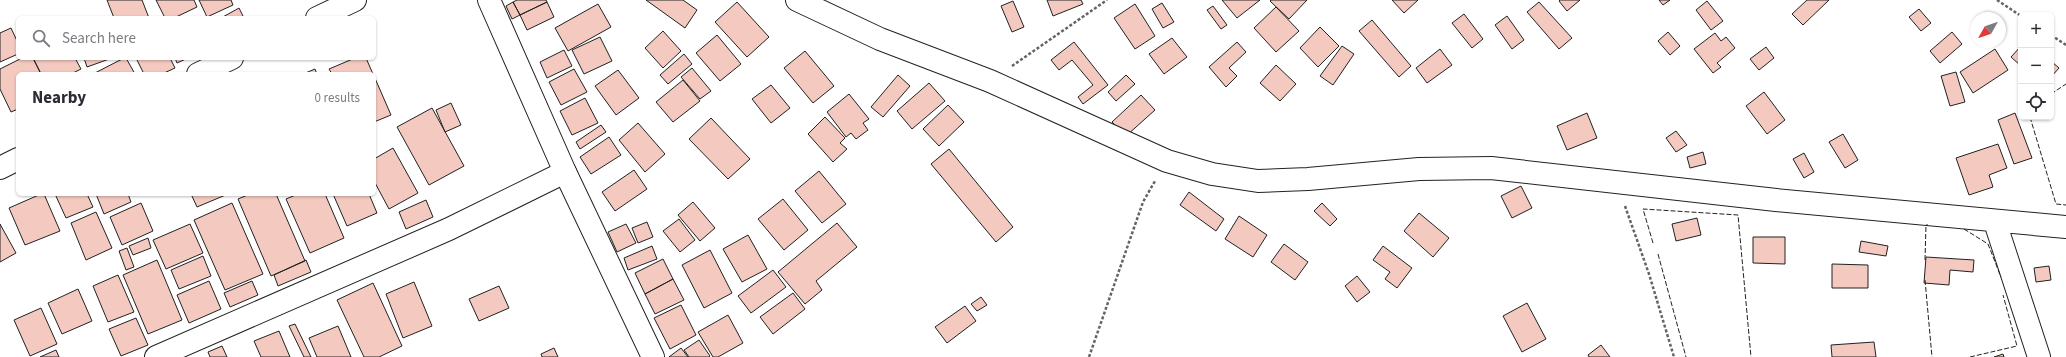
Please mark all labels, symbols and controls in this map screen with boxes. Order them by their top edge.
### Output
north arrow [1970,12,2006,48]
map controls [2018,12,2054,120]
button: + [2018,12,2054,48]
search box [16,16,376,60]
icon: search [30,27,52,49]
text: Search here [62,28,136,49]
button: − [2018,48,2054,84]
button: locate [2018,84,2054,120]
text: Nearby [32,86,86,110]
text: 0 results [315,89,360,107]

